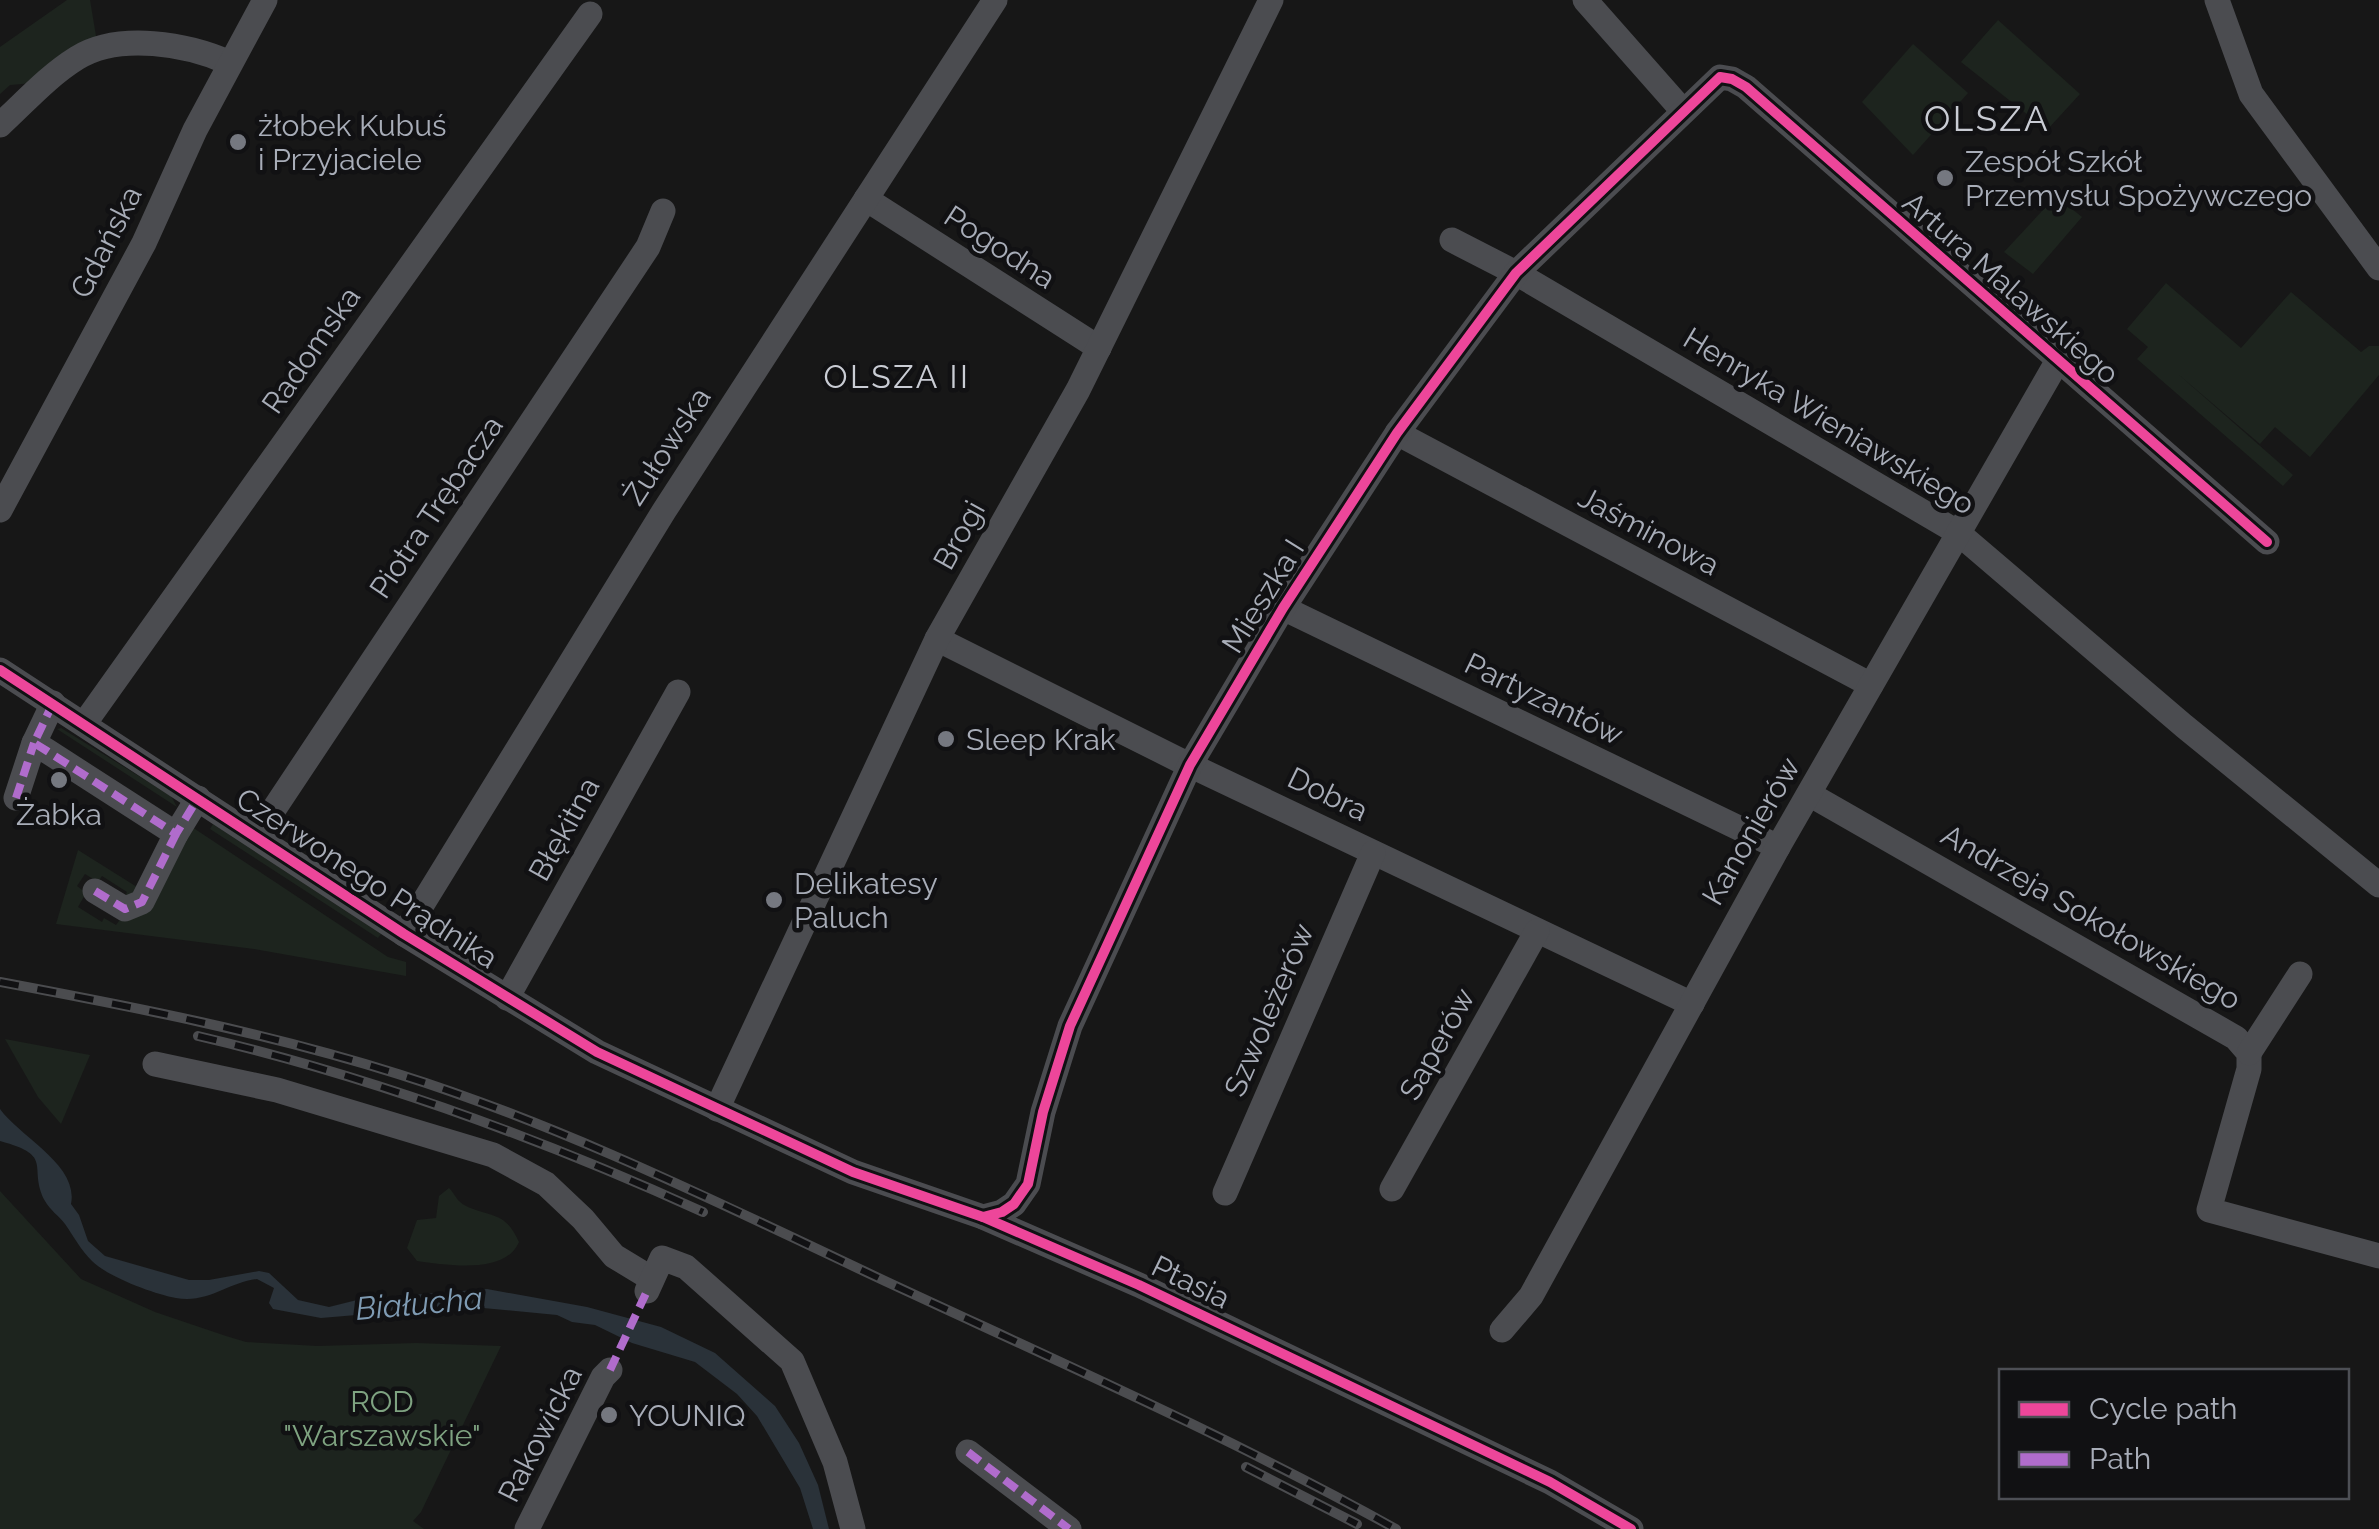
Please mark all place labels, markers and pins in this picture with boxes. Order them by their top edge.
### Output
place label: żłobek Kubuś i Przyjaciele [258,108,446,177]
marker: żłobek Kubuś i Przyjaciele [227,131,249,153]
place label: Zespół Szkół Przemysłu Spożywczego [1965,144,2312,213]
marker: Zespół Szkół Przemysłu Spożywczego [1934,167,1956,189]
place label: Sleep Krak [966,722,1116,757]
marker: Sleep Krak [935,728,957,750]
marker: Żabka [48,769,70,791]
place label: Żabka [16,797,102,832]
place label: Delikatesy Paluch [794,866,938,935]
marker: Delikatesy Paluch [763,889,785,911]
place label: YOUNIQ [629,1398,745,1433]
marker: YOUNIQ [598,1404,620,1426]

